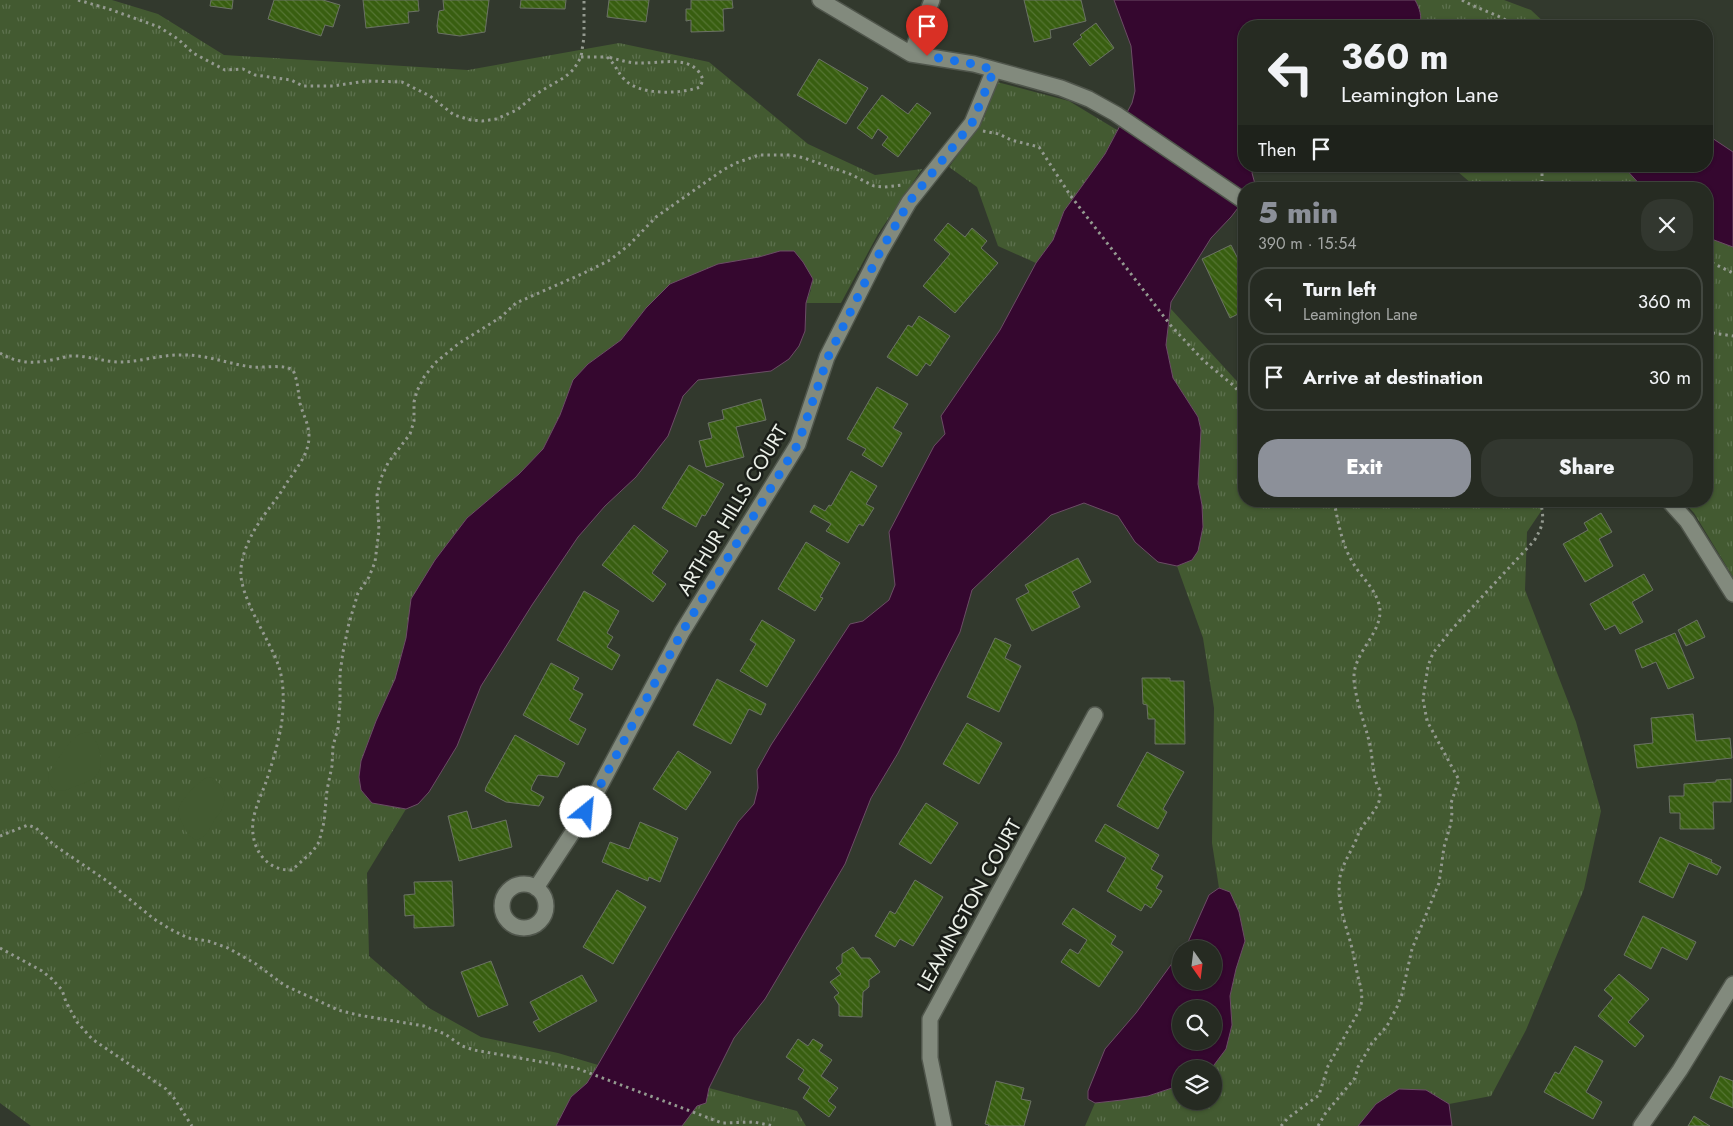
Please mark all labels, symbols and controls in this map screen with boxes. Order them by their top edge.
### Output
pin [906,5,948,56]
icon: arrive [913,12,941,40]
text: 360 m [1341,32,1449,82]
icon: left [1258,40,1323,105]
text: Leamington Lane [1341,78,1499,110]
icon: arrive [1307,135,1335,163]
text: Then [1258,136,1297,163]
text: 5 min [1258,191,1338,234]
button: close [1641,199,1693,251]
text: 390 m · 15:54 [1258,232,1357,255]
text: Turn left [1303,276,1376,303]
icon: left [1260,287,1288,315]
text: 360 m [1638,288,1691,315]
text: Leamington Lane [1303,303,1418,326]
icon: arrive [1260,363,1288,391]
text: Arrive at destination [1303,364,1483,391]
text: 30 m [1649,364,1691,391]
street label: ARTHUR HILLS COURT [670,419,795,601]
button: Exit [1258,439,1471,497]
button: Share [1481,439,1693,497]
position arrow [559,785,611,837]
street label: LEAMINGTON COURT [910,813,1029,997]
north arrow [1172,940,1222,990]
map controls [1172,940,1222,1110]
button: search [1172,1000,1222,1050]
button: layers [1172,1060,1222,1110]

